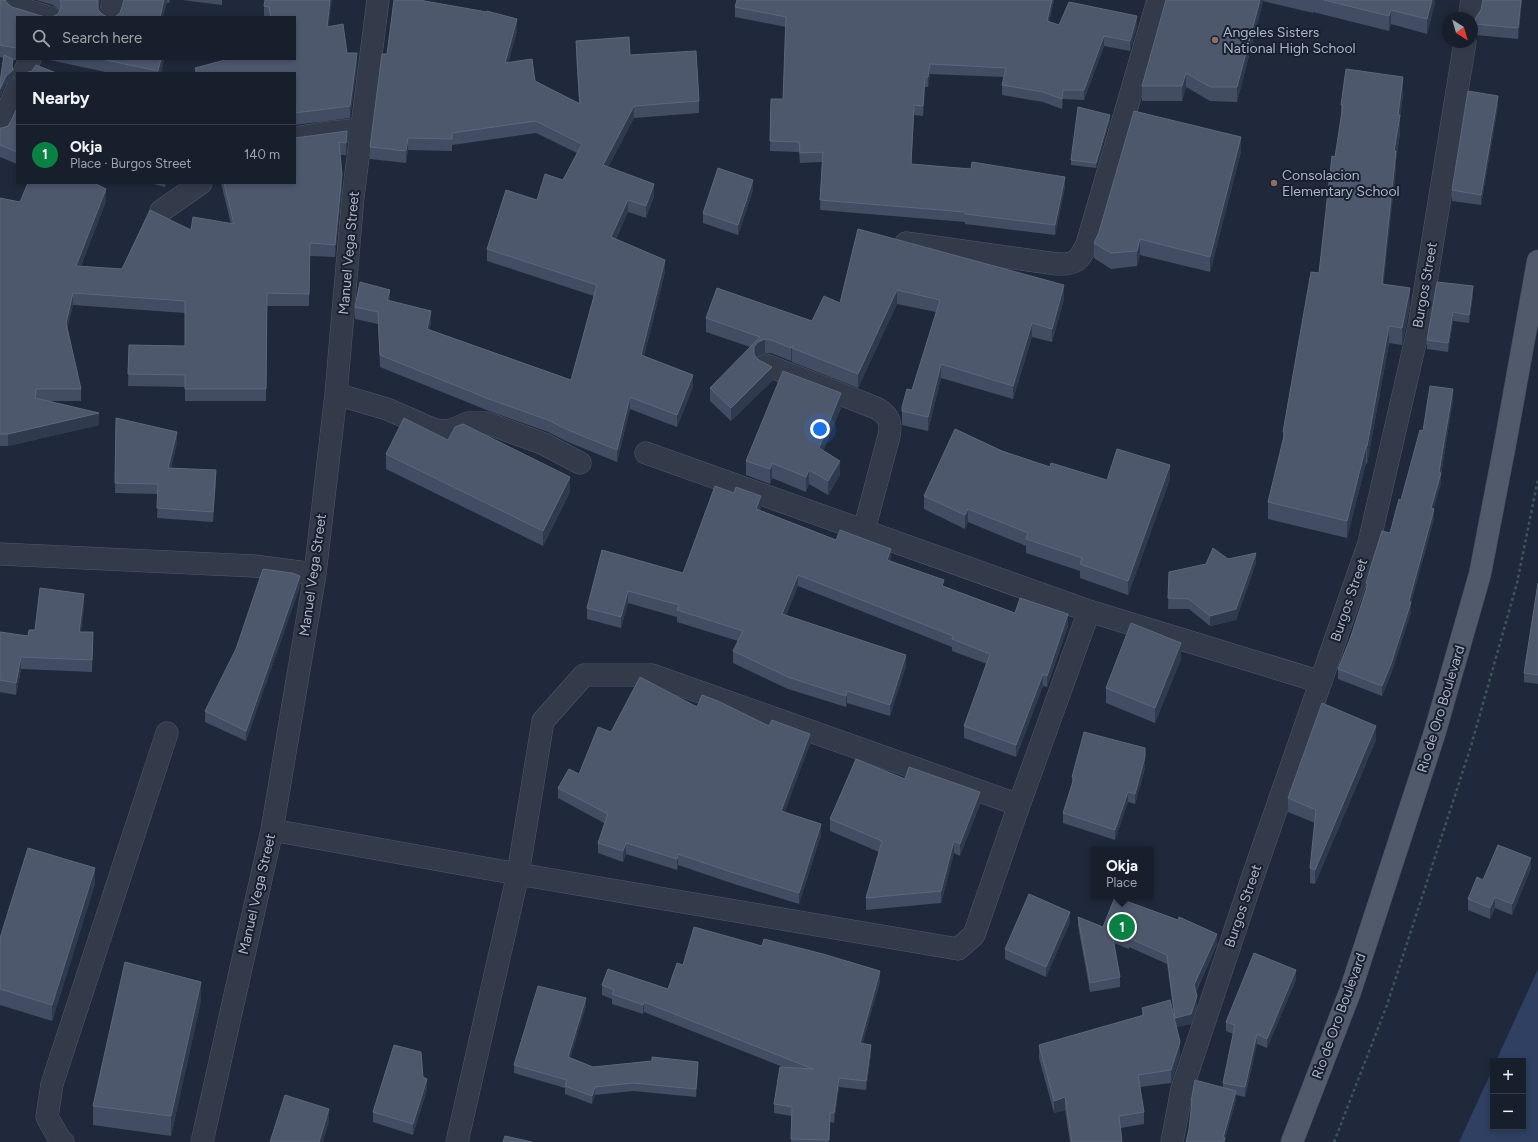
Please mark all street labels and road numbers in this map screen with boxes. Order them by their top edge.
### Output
street label: Manuel Vega Street [335,191,363,315]
street label: Burgos Street [1409,241,1441,329]
street label: Manuel Vega Street [296,513,330,637]
street label: Burgos Street [1327,556,1371,644]
street label: Rio de Oro Boulevard [1414,643,1468,775]
street label: Manuel Vega Street [235,832,279,956]
street label: Burgos Street [1221,862,1265,950]
street label: Rio de Oro Boulevard [1308,951,1370,1081]

